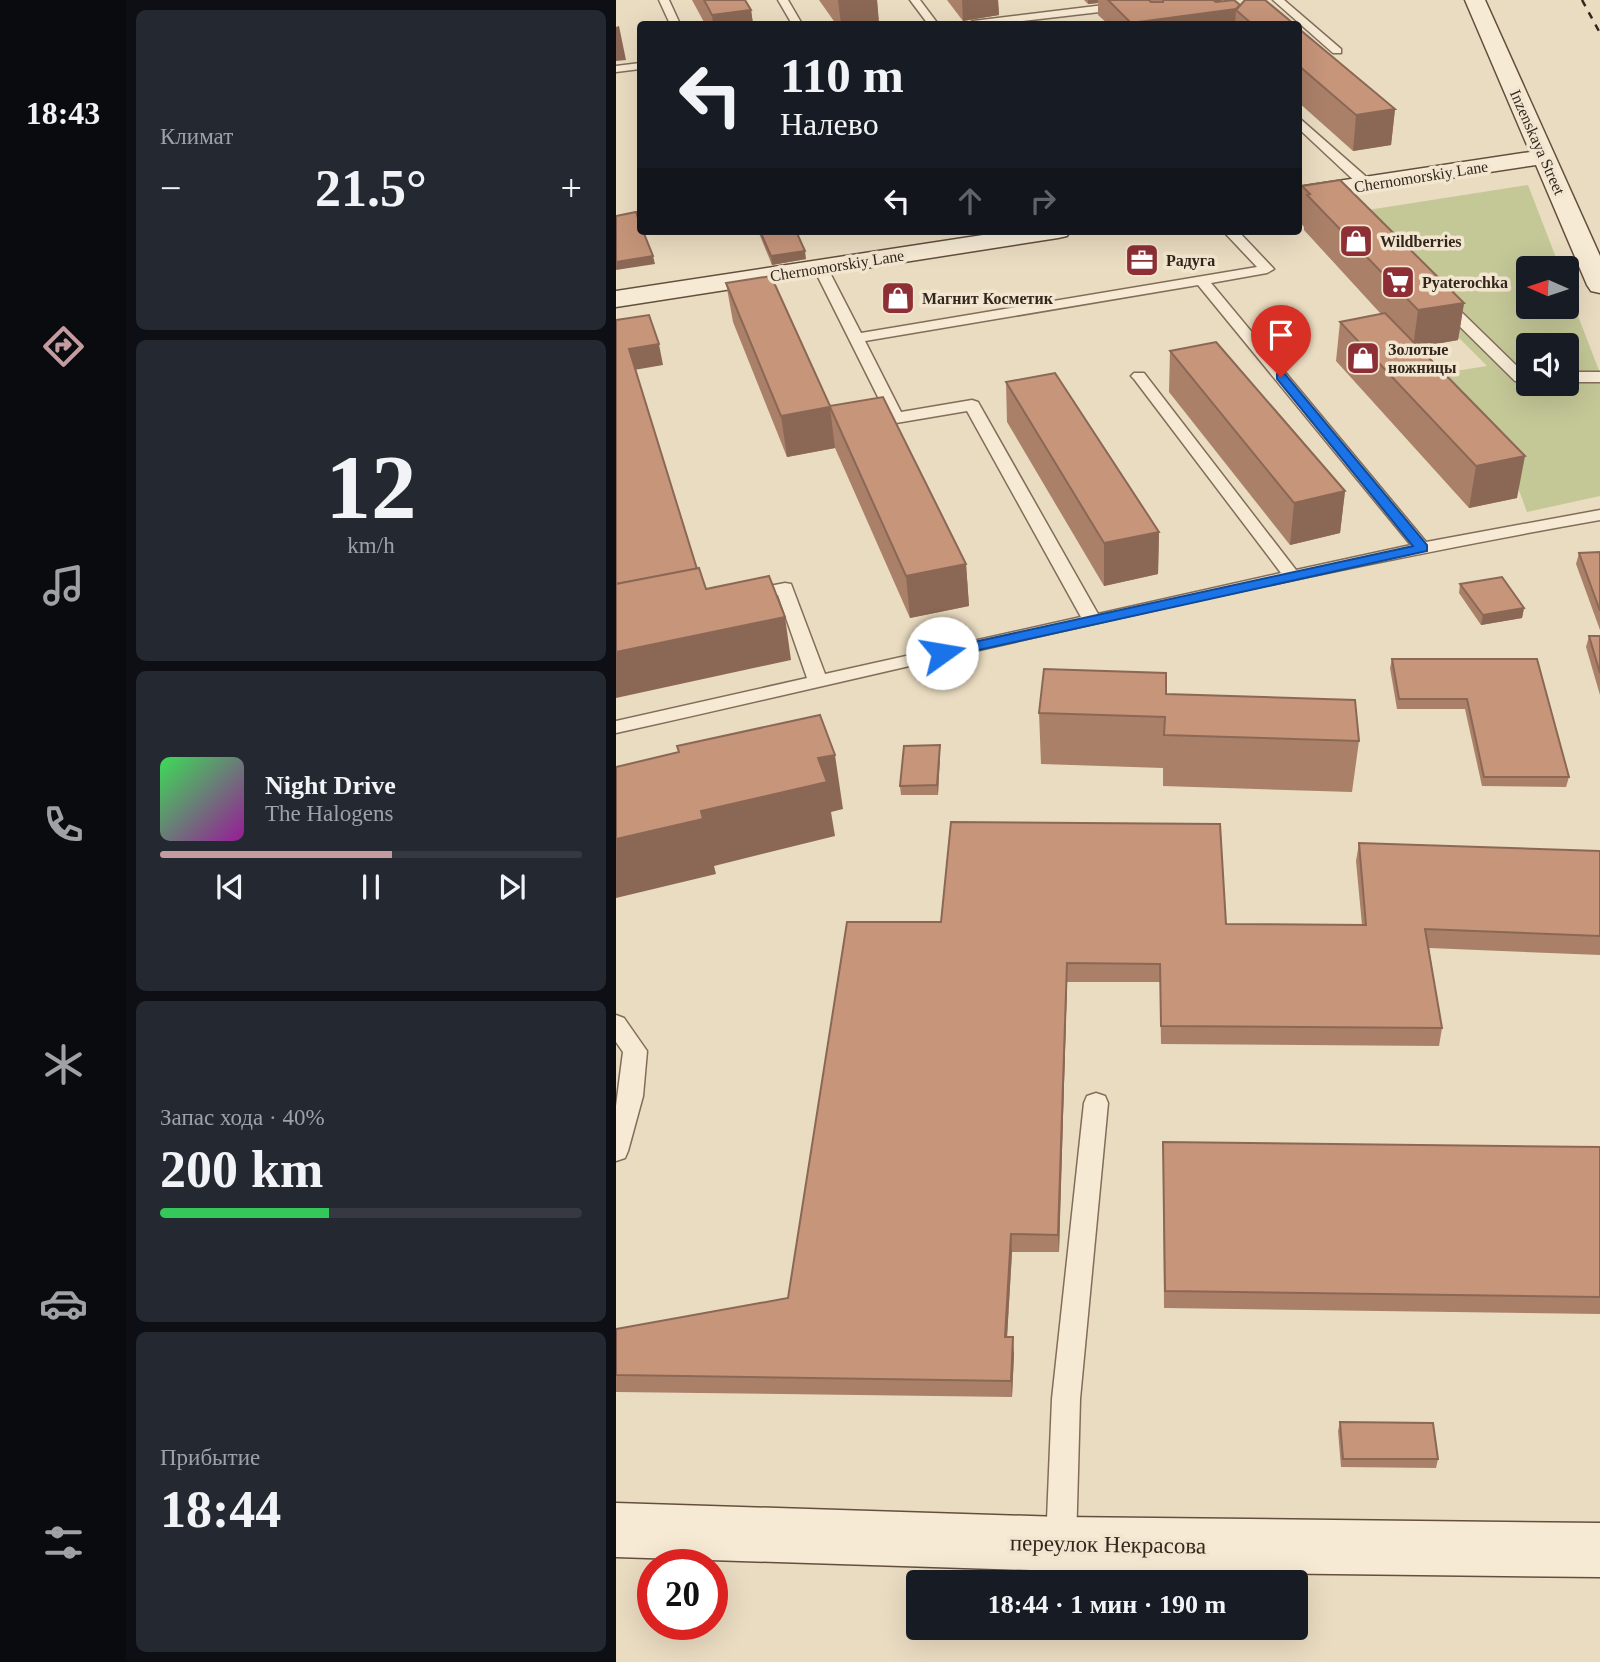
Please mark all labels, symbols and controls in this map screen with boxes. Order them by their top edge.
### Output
text: 110 m [780,48,904,103]
icon: left [665,49,756,140]
street label: Inzenskaya Street [1506,87,1569,198]
text: 18:43 [26,95,100,131]
text: Налево [780,106,879,142]
text: Климат [160,124,233,149]
street label: Chernomorskiy Lane [1353,157,1489,196]
text: 21.5° [315,160,427,217]
text: − [160,167,181,209]
text: + [561,167,582,209]
icon: left [878,182,916,220]
icon: ahead [951,182,989,220]
icon: right [1024,182,1062,220]
shop icon: Wildberries [1337,222,1375,260]
place label: Wildberries [1380,233,1461,250]
office icon: Радуга [1123,241,1161,279]
street label: Chernomorskiy Lane [769,246,905,285]
place label: Радуга [1166,252,1215,270]
north arrow [1516,256,1578,318]
map controls [1516,256,1579,396]
supermarket icon: Pyaterochka [1379,263,1417,301]
place label: Pyaterochka [1422,274,1508,292]
shop icon: Магнит Косметик [879,279,917,317]
place label: Магнит Косметик [922,290,1054,307]
pin [1251,305,1311,377]
icon: arrive [1262,316,1300,354]
icon: directions [39,322,88,371]
button: sound [1516,333,1579,396]
shop icon: Золотые ножницы [1344,339,1382,377]
place label: Золотые ножницы [1388,341,1457,376]
text: 12 [326,437,417,538]
text: km/h [347,533,395,558]
icon: music [39,561,88,610]
position arrow [905,616,979,690]
text: Night Drive [265,771,396,800]
icon: phone [39,800,88,849]
text: The Halogens [265,801,393,826]
icon: previous [211,868,249,906]
icon: pause [352,868,390,906]
icon: next [493,868,531,906]
icon: climate [39,1040,88,1089]
text: Запас хода · 40% [160,1105,325,1130]
text: 200 km [160,1141,323,1198]
icon: car [39,1279,88,1328]
text: Прибытие [160,1445,260,1470]
text: 18:44 [160,1481,281,1538]
icon: filters [39,1518,88,1567]
street label: переулок Некрасова [1010,1530,1206,1559]
speed limit sign: 20 [637,1549,728,1640]
text: 18:44 · 1 мин · 190 m [988,1590,1226,1619]

